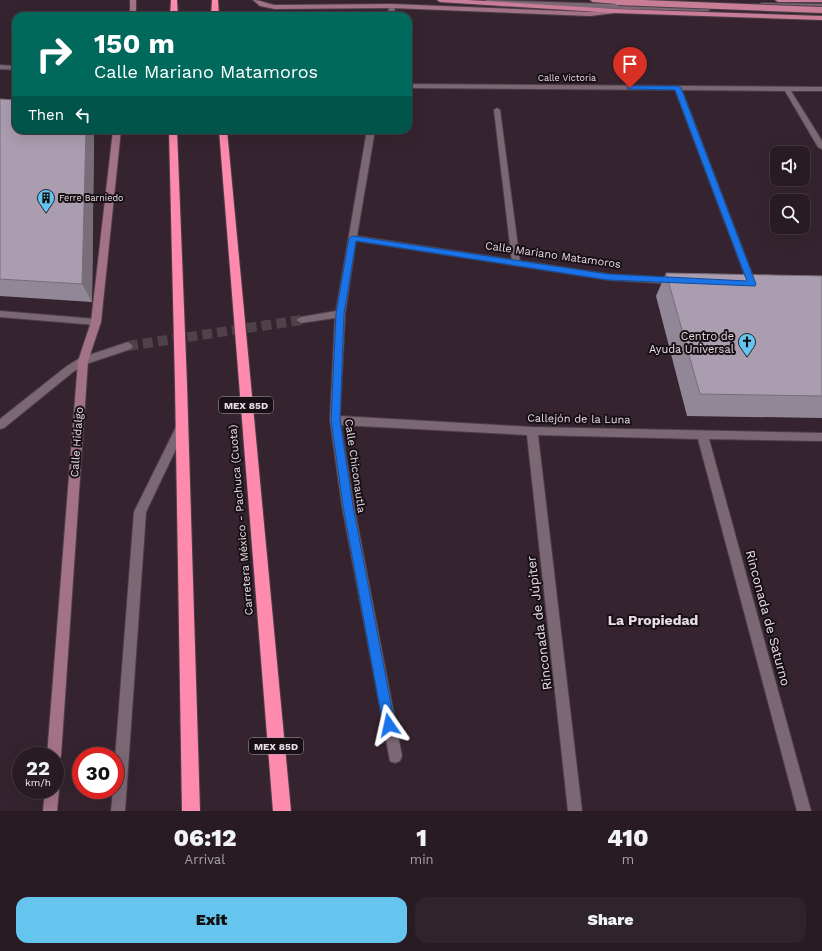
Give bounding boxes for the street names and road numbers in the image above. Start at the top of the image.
street label: Calle Victoria [538,73,596,83]
street label: Calle Mariano Matamoros [484,239,622,271]
road number: MEX 85D [219,397,273,413]
street label: Calle Hidalgo [68,406,86,478]
street label: Callejón de la Luna [527,412,631,426]
street label: Calle Chiconautla [342,418,368,514]
street label: Carretera México - Pachuca (Cuota) [226,424,256,616]
street label: Rinconada de Saturno [743,548,793,688]
street label: Rinconada de Júpiter [523,555,555,691]
road number: MEX 85D [249,738,303,754]

